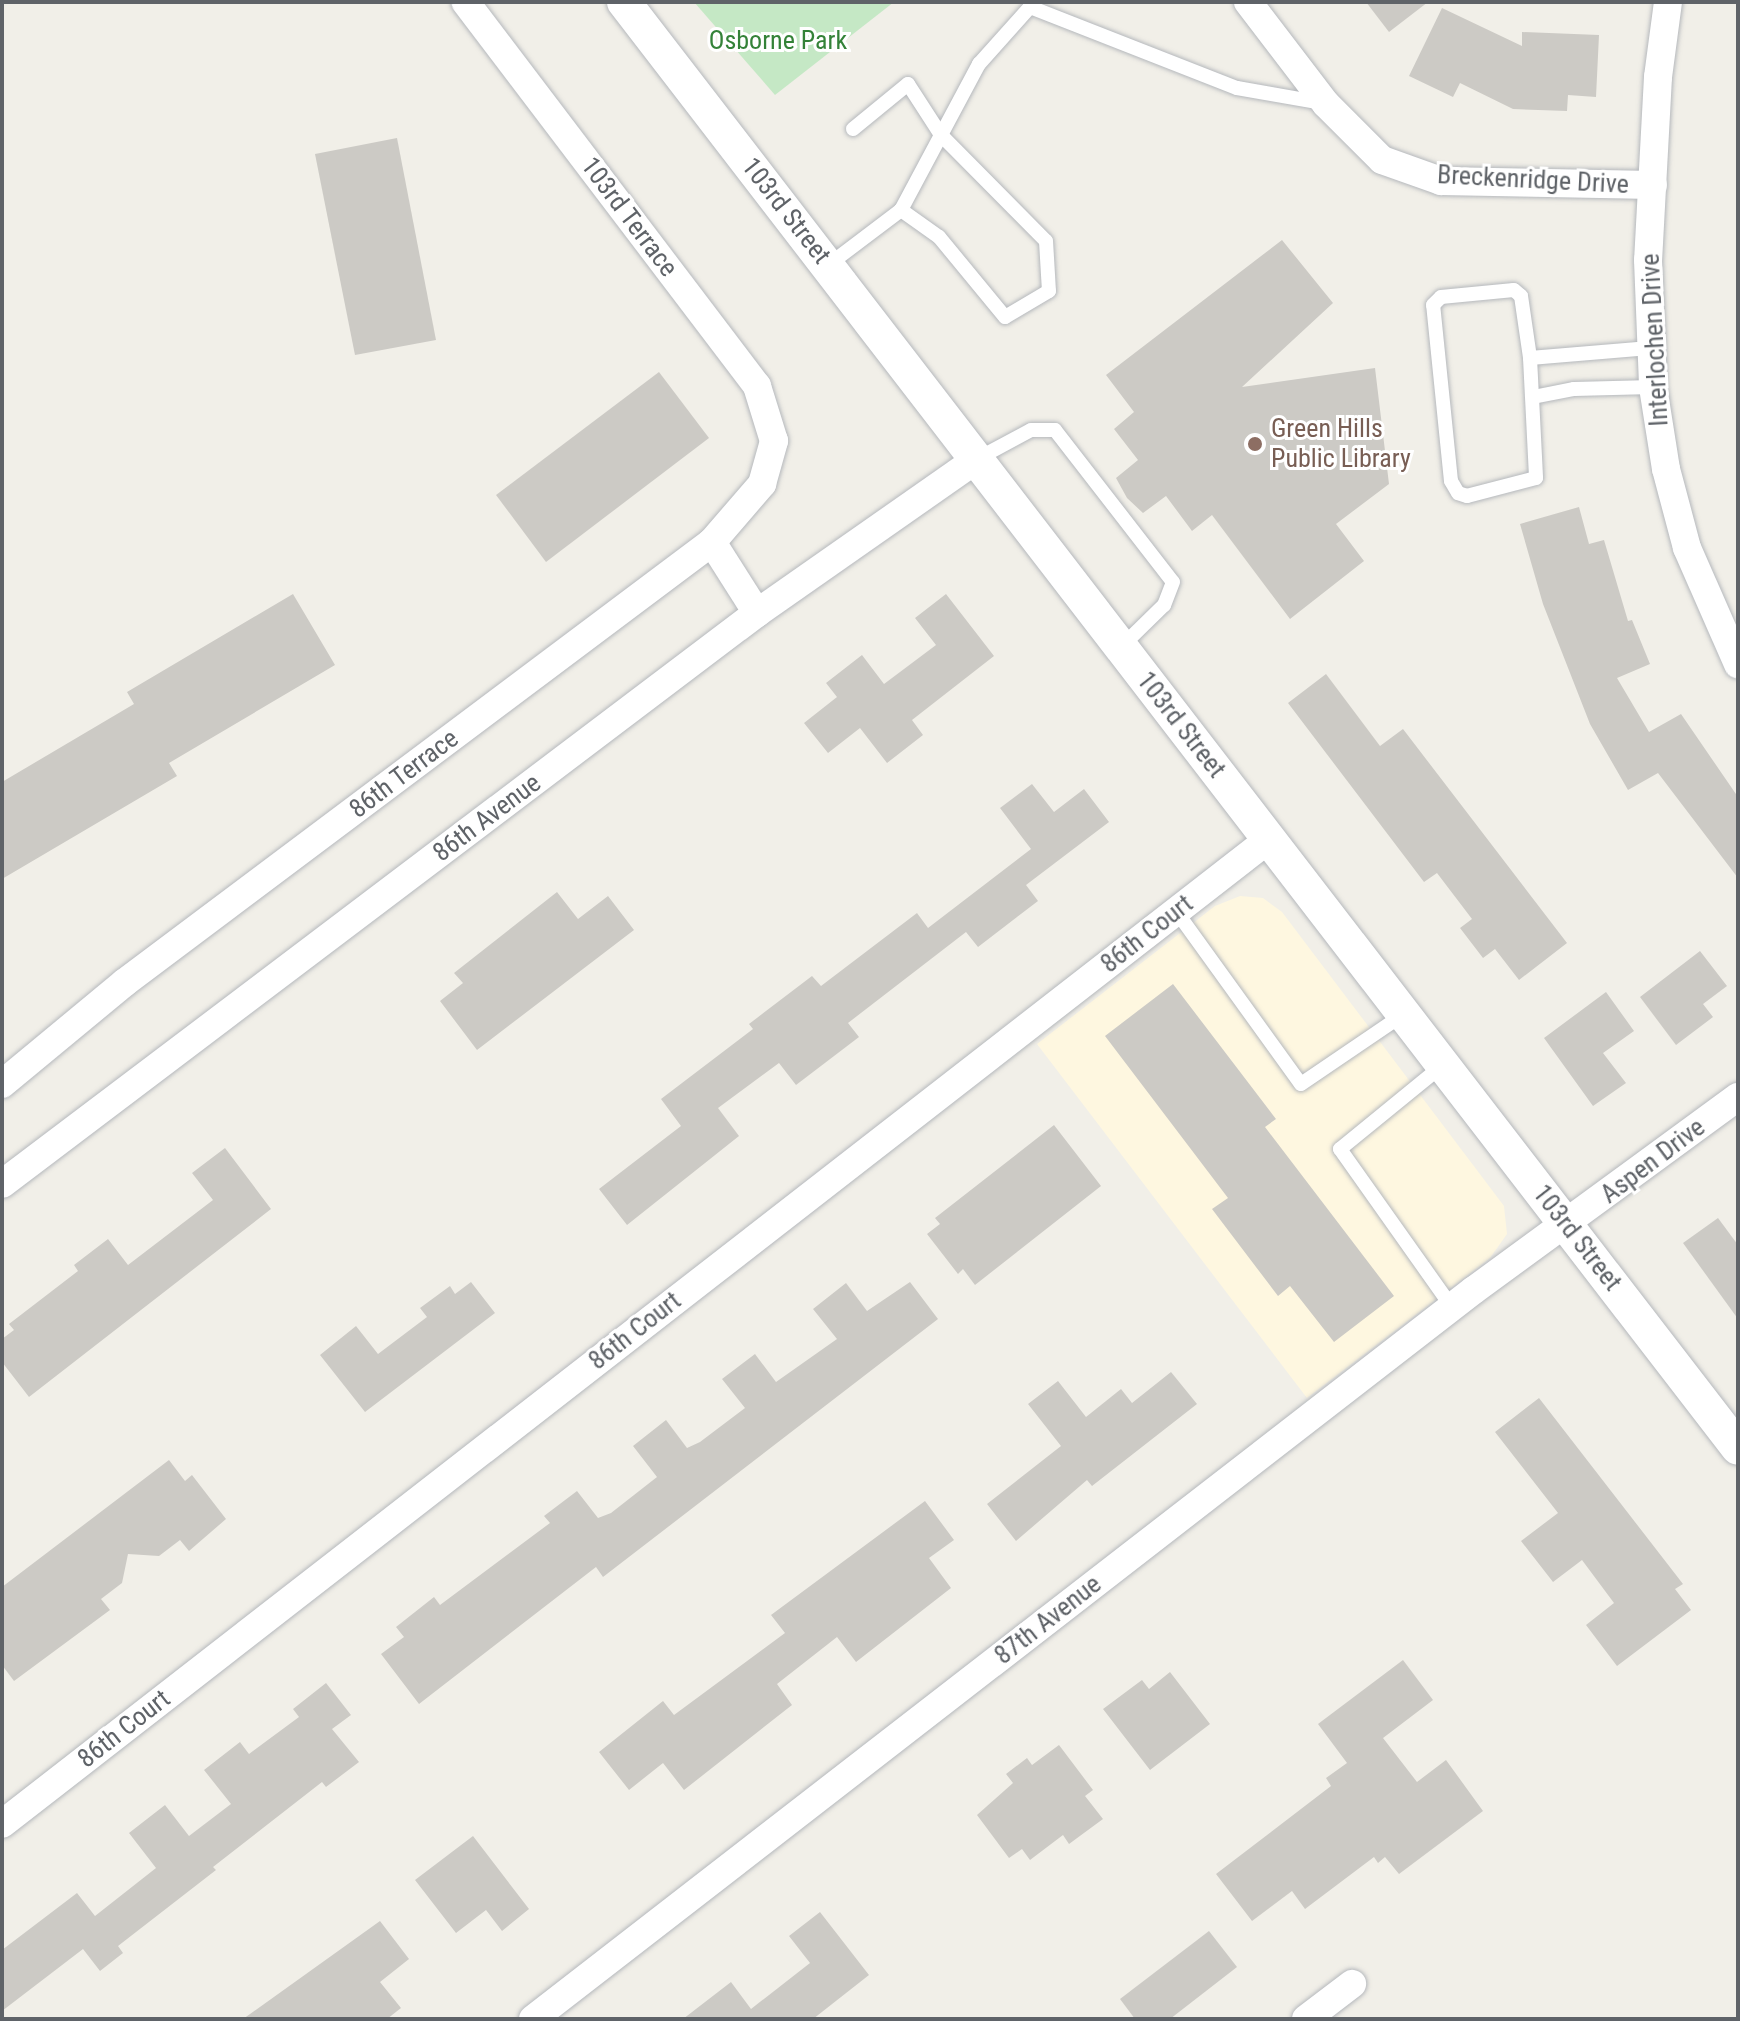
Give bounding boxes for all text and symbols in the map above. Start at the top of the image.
park label: Osborne Park [709,25,847,57]
street label: 103rd Terrace [574,151,684,283]
street label: 103rd Street [735,152,837,270]
street label: Breckenridge Drive [1436,159,1630,201]
street label: Interlochen Drive [1635,253,1675,427]
place label: Green Hills Public Library [1271,413,1411,474]
marker: Green Hills Public Library [1246,435,1264,453]
street label: 103rd Street [1130,666,1232,784]
street label: 86th Terrace [343,723,465,825]
street label: 86th Avenue [427,767,547,869]
street label: 86th Court [1095,888,1199,980]
street label: Aspen Drive [1595,1112,1711,1210]
street label: 103rd Street [1526,1179,1628,1297]
street label: 86th Court [583,1285,687,1377]
street label: 87th Avenue [988,1569,1108,1671]
street label: 86th Court [72,1683,176,1775]

